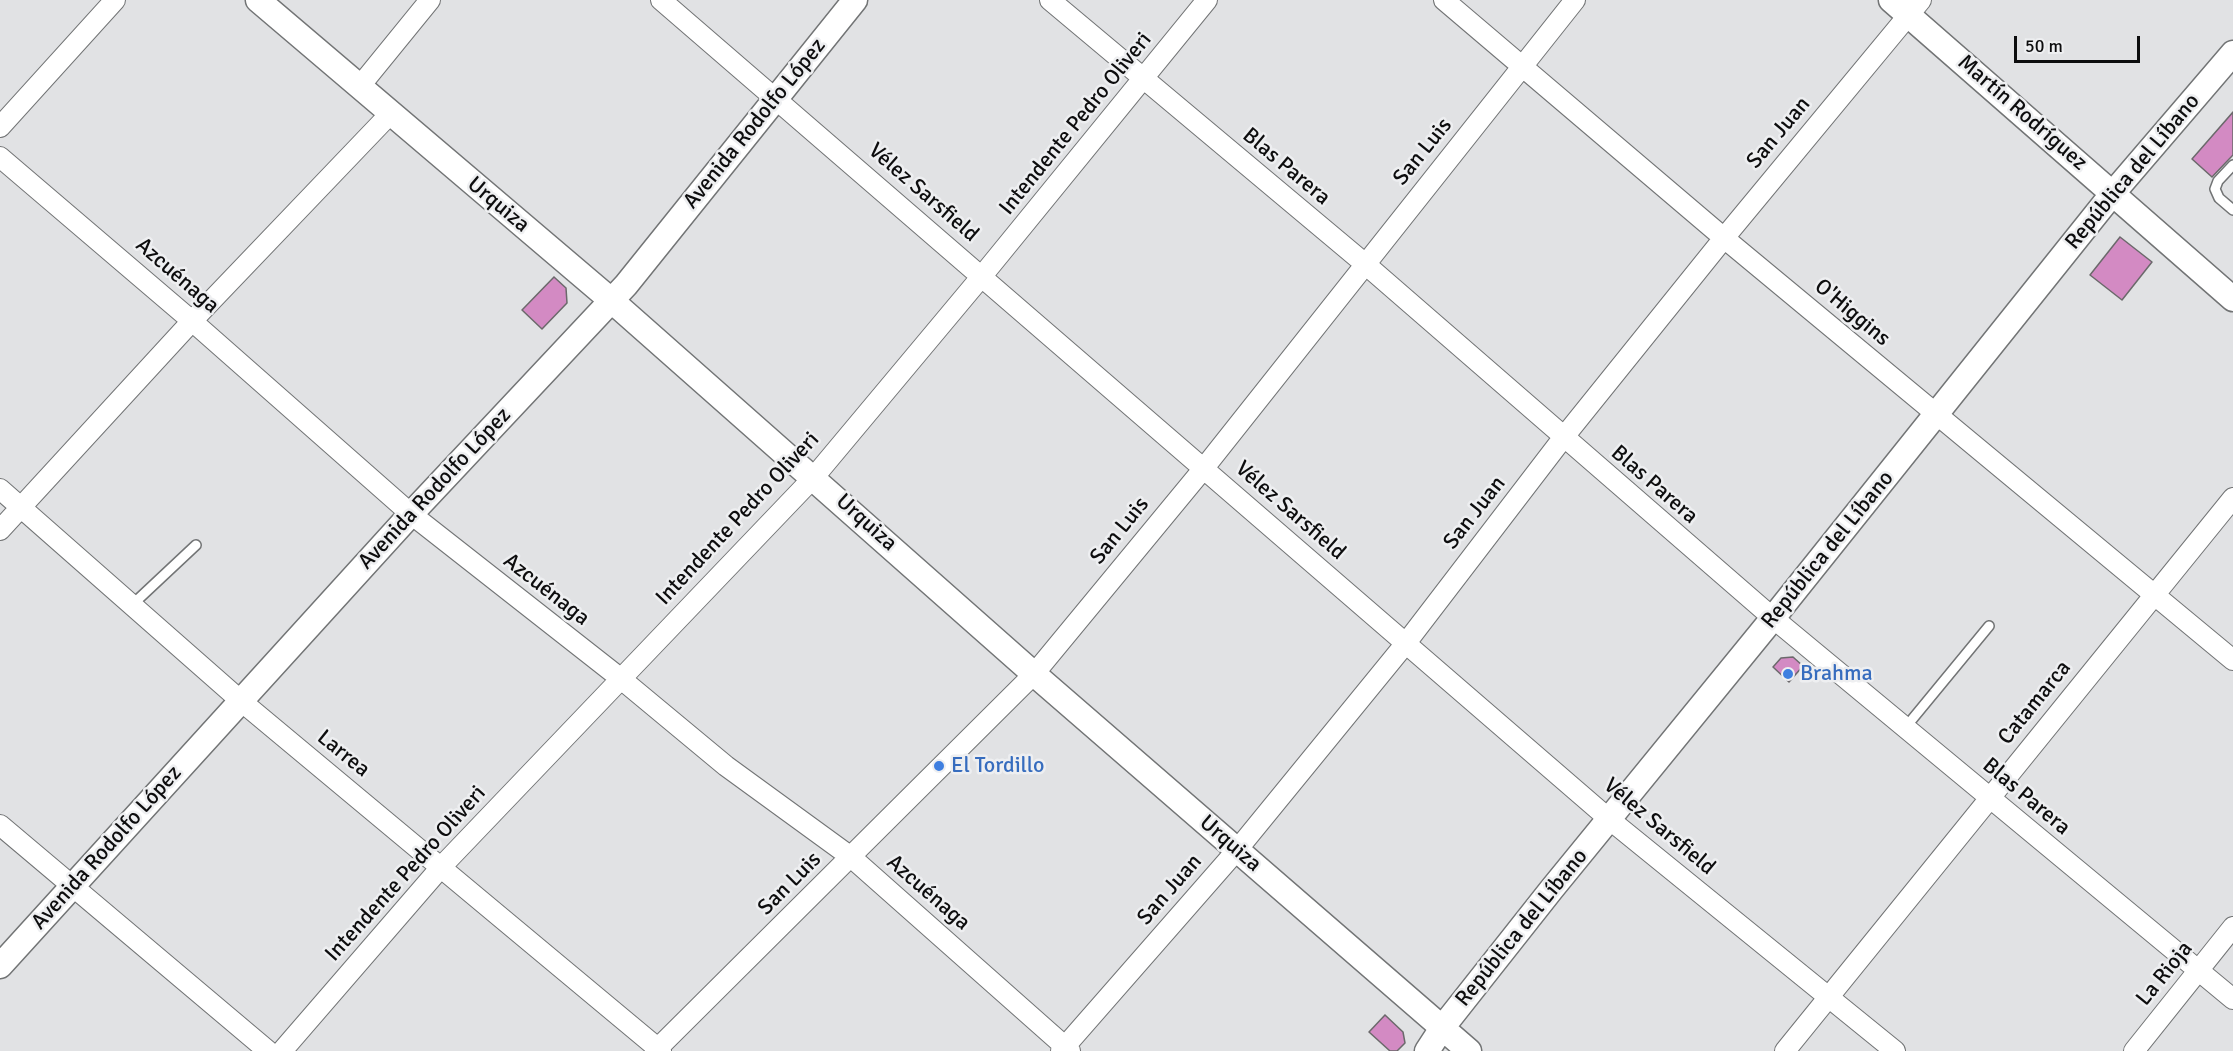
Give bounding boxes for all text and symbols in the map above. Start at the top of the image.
scale bar [2017,24,2143,62]
street label: Intendente Pedro Oliveri [994,27,1158,221]
street label: Avenida Rodolfo López [678,34,832,214]
text: 50 m [2025,35,2063,57]
street label: Martín Rodríguez [1952,50,2092,176]
street label: República del Líbano [2060,89,2206,255]
street label: San Juan [1741,92,1817,174]
street label: San Luis [1388,113,1458,191]
street label: Blas Parera [1237,123,1335,211]
street label: Vélez Sarsfield [863,138,983,248]
street label: Urquiza [462,171,534,239]
street label: Azcuénaga [130,233,224,319]
street label: O'Higgins [1809,274,1895,352]
street label: Avenida Rodolfo López [353,403,517,575]
street label: Intendente Pedro Oliveri [651,427,825,611]
street label: Blas Parera [1605,440,1703,530]
street label: Vélez Sarsfield [1230,456,1350,566]
street label: República del Líbano [1756,466,1900,634]
street label: San Juan [1438,471,1512,555]
street label: Urquiza [830,489,902,557]
street label: San Luis [1085,492,1155,570]
street label: Azcuénaga [498,548,594,632]
street label: Catamarca [1993,656,2077,750]
place label: Brahma [1800,661,1873,687]
marker: Brahma [1781,667,1795,681]
street label: Larrea [311,725,375,783]
place label: El Tordillo [951,753,1045,779]
street label: Blas Parera [1977,753,2075,841]
marker: El Tordillo [932,759,946,773]
street label: Avenida Rodolfo López [26,761,188,935]
street label: Vélez Sarsfield [1598,773,1720,881]
street label: Intendente Pedro Oliveri [320,781,492,967]
street label: Urquiza [1194,810,1266,878]
street label: República del Líbano [1450,844,1594,1012]
street label: San Luis [753,847,827,921]
street label: San Juan [1132,849,1208,931]
street label: Azcuénaga [881,850,975,936]
street label: La Rioja [2131,936,2199,1012]

